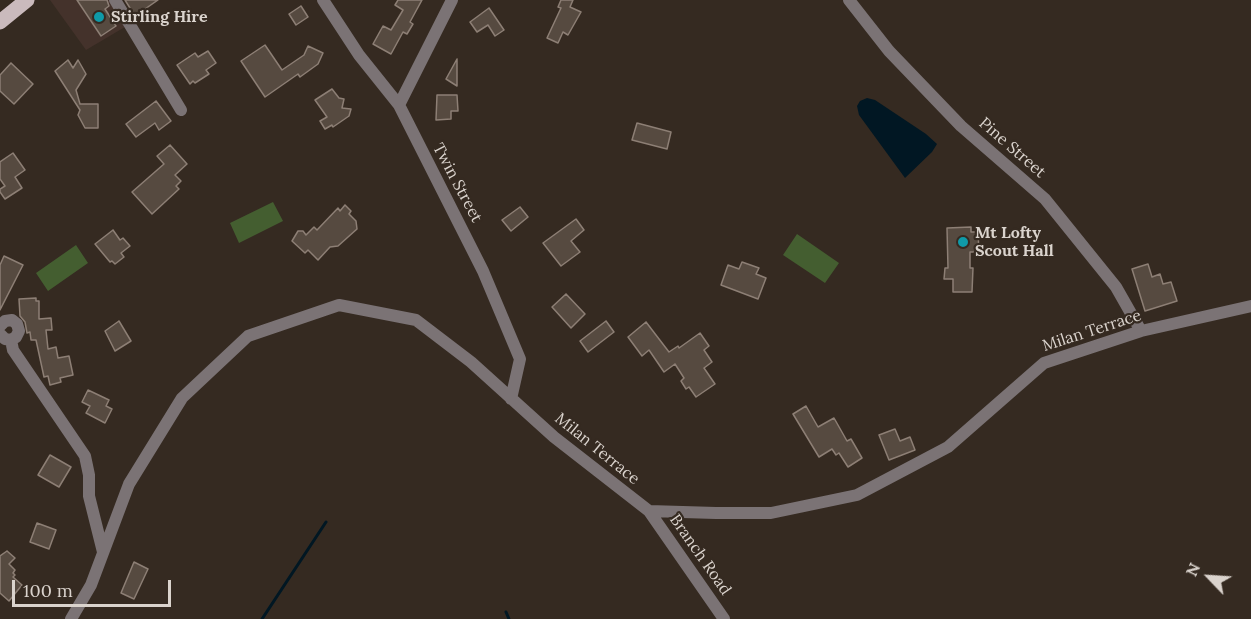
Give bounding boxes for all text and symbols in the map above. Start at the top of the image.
place label: Stirling Hire [111,7,207,27]
marker: Stirling Hire [92,10,106,24]
street label: Pine Street [975,114,1049,182]
street label: Twin Street [428,140,486,226]
place label: Mt Lofty Scout Hall [975,223,1054,261]
marker: Mt Lofty Scout Hall [956,235,970,249]
street label: Milan Terrace [1040,306,1144,356]
street label: Milan Terrace [551,409,643,489]
street label: Branch Road [665,511,735,599]
north arrow [1179,547,1239,607]
text: N [1181,560,1204,579]
scale bar [15,568,174,606]
text: 100 m [23,579,73,602]

